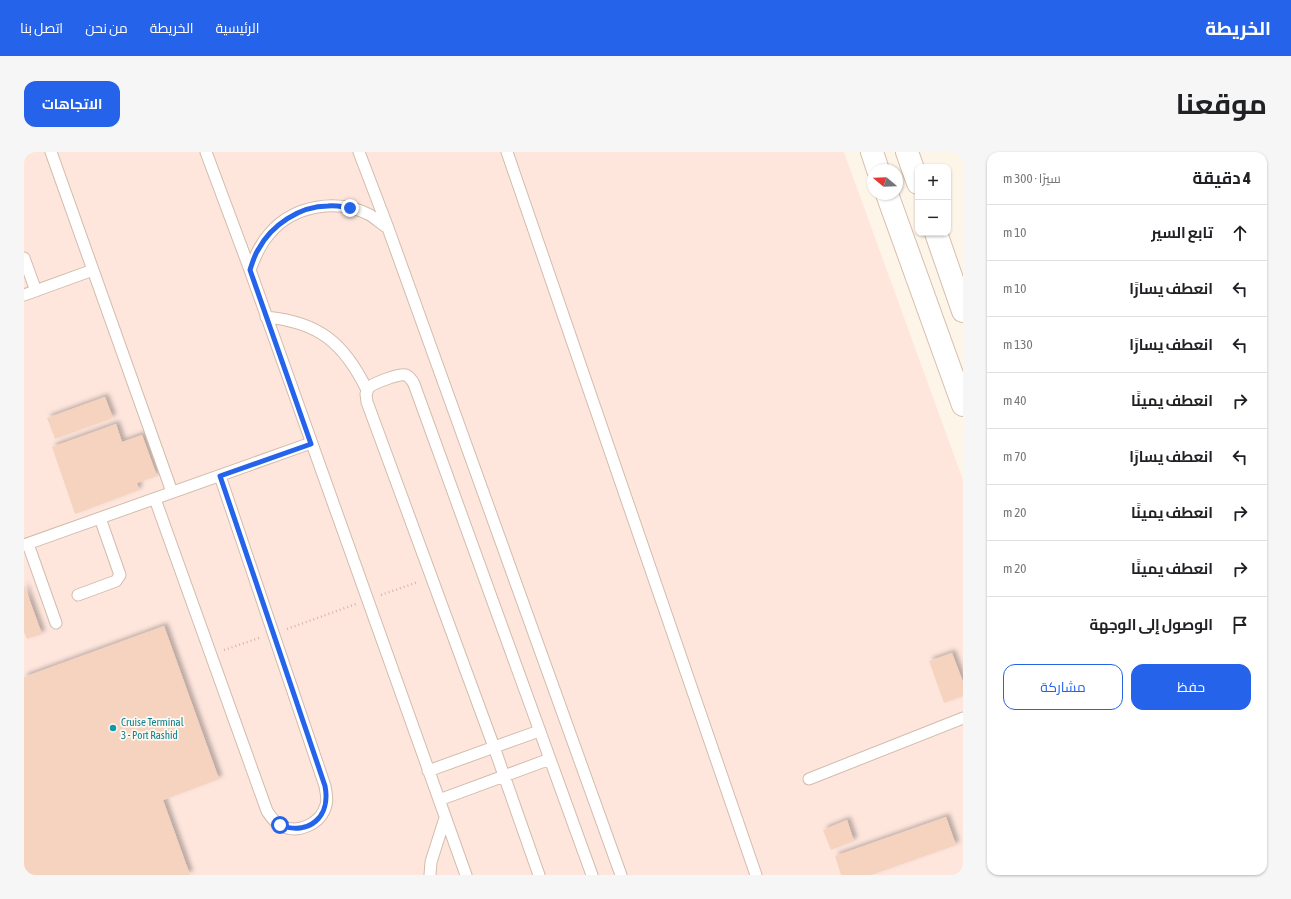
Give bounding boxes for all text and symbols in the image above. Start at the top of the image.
text: الخريطة [1205,17,1271,39]
text: اتصل بنا [20,20,63,36]
text: من نحن [85,20,128,36]
text: الخريطة [150,20,194,36]
text: الرئيسية [216,20,259,36]
button: الاتجاهات [24,81,120,127]
text: موقعنا [1176,88,1267,120]
north arrow [867,164,903,200]
map controls [915,164,951,236]
button: + [915,164,951,200]
text: 4 دقيقة [1193,168,1251,188]
text: سيرًا · 300 m [1003,171,1061,186]
route end [341,199,359,217]
button: − [915,200,951,236]
icon: ahead [1229,222,1251,244]
text: تابع السير [1151,224,1213,241]
text: 10 m [1003,225,1026,240]
icon: left [1229,278,1251,300]
text: انعطف يسارًا [1129,280,1213,297]
text: 10 m [1003,281,1026,296]
icon: left [1229,334,1251,356]
text: انعطف يسارًا [1129,336,1213,353]
text: 130 m [1003,337,1033,352]
icon: right [1229,390,1251,412]
text: انعطف يمينًا [1131,392,1213,409]
text: 40 m [1003,393,1026,408]
icon: left [1229,446,1251,468]
text: انعطف يسارًا [1129,448,1213,465]
text: 70 m [1003,449,1026,464]
icon: right [1229,502,1251,524]
text: انعطف يمينًا [1131,504,1213,521]
text: 20 m [1003,505,1026,520]
icon: right [1229,558,1251,580]
text: انعطف يمينًا [1131,560,1213,577]
text: 20 m [1003,561,1026,576]
icon: arrive [1229,614,1251,636]
text: الوصول إلى الوجهة [1089,616,1213,633]
button: مشاركة [1003,664,1123,710]
button: حفظ [1131,664,1251,710]
place label: Cruise Terminal 3 - Port Rashid [121,716,184,741]
marker: Cruise Terminal 3 - Port Rashid [108,723,118,733]
route start [271,816,289,834]

